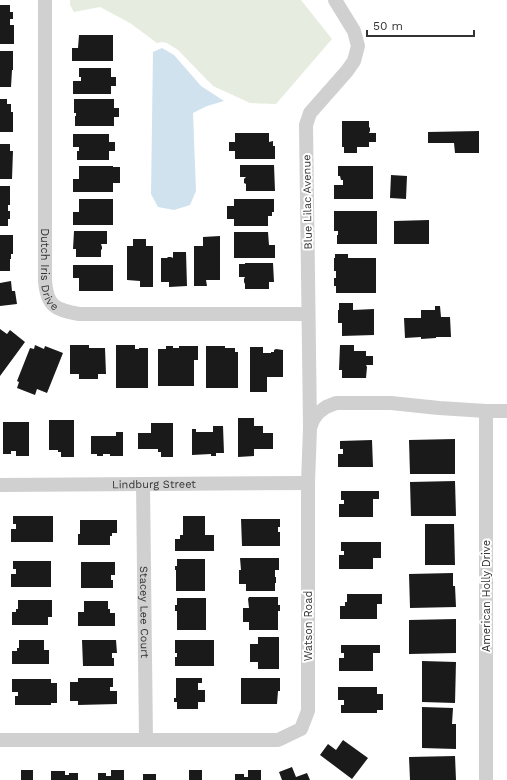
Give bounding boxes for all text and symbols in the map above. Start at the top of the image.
scale bar [367,12,474,38]
text: 50 m [373,19,403,33]
street label: Blue Lilac Avenue [300,154,315,250]
street label: Dutch Iris Drive [38,228,61,314]
street label: Lindburg Street [112,478,196,491]
street label: American Holly Drive [480,540,493,652]
street label: Stacey Lee Court [137,566,151,658]
street label: Watson Road [302,591,315,661]

